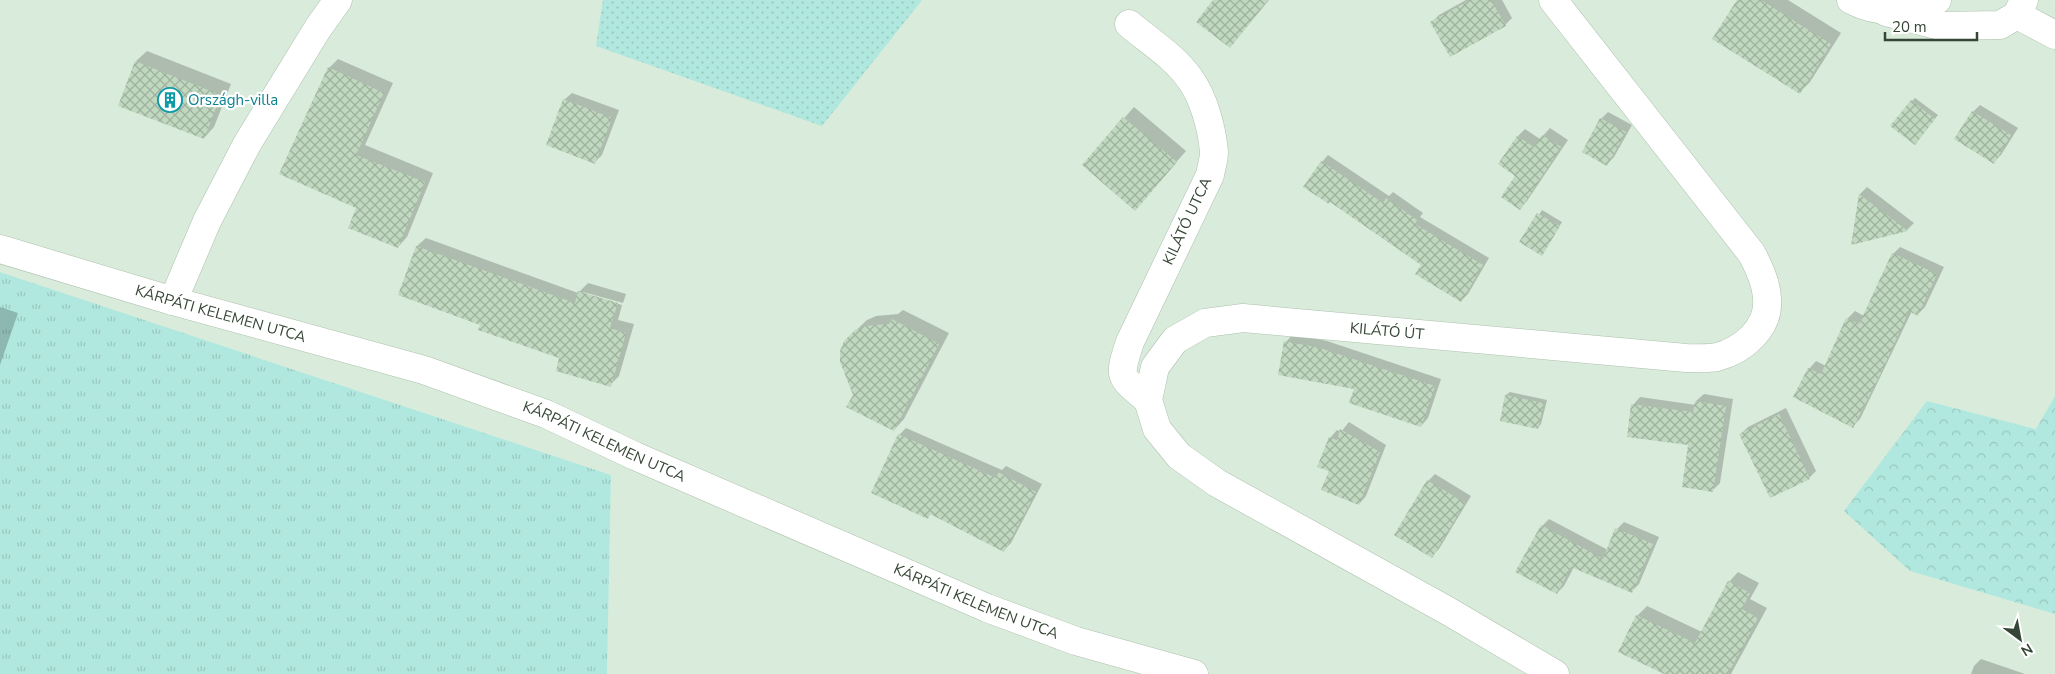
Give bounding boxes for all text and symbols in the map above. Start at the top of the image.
scale bar [1885,10,1978,42]
text: 20 m [1892,17,1927,37]
building icon: Országh-villa [157,87,183,113]
place label: Országh-villa [188,90,278,110]
street label: KILÁTÓ UTCA [1157,173,1216,268]
street label: KÁRPÁTI KELEMEN UTCA [133,280,308,347]
street label: KILÁTÓ ÚT [1349,317,1425,344]
street label: KÁRPÁTI KELEMEN UTCA [520,396,689,487]
street label: KÁRPÁTI KELEMEN UTCA [891,559,1062,644]
north arrow [1995,614,2045,664]
text: N [2017,639,2036,660]

